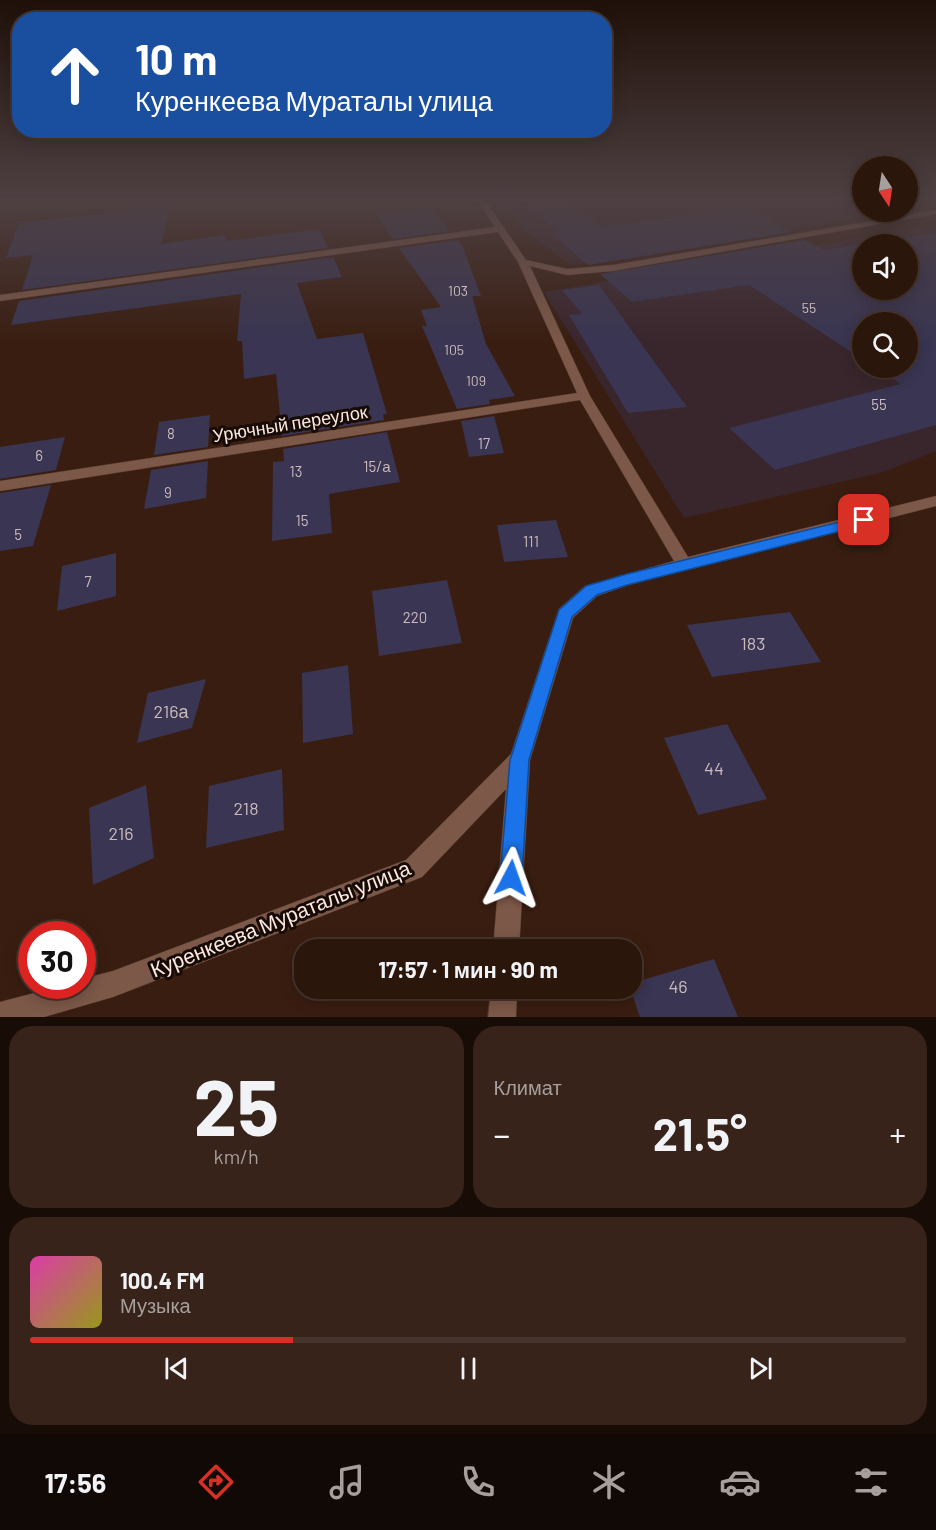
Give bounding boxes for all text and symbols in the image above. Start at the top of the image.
text: 10 m [135,33,217,83]
icon: ahead [36,36,114,114]
text: Куренкеева Мураталы улица [135,84,493,116]
north arrow [852,156,918,222]
map controls [852,156,918,378]
button: sound [852,234,918,300]
house number: 103 [448,282,468,299]
house number: 55 [802,299,816,316]
button: search [852,312,918,378]
house number: 105 [444,341,464,358]
house number: 109 [466,372,486,389]
house number: 55 [871,395,887,413]
street label: Урючный переулок [211,400,369,446]
house number: 8 [167,424,175,442]
house number: 17 [478,434,490,452]
house number: 6 [35,446,43,464]
house number: 15/а [363,457,391,475]
house number: 13 [290,462,302,480]
house number: 9 [164,483,172,501]
pin [838,494,889,545]
icon: arrive [847,503,880,536]
house number: 15 [296,511,308,529]
house number: 5 [14,525,22,543]
house number: 111 [523,532,539,550]
house number: 7 [84,572,92,590]
house number: 220 [403,608,427,626]
house number: 183 [741,632,765,654]
house number: 216а [154,700,189,722]
house number: 44 [704,757,724,779]
house number: 218 [233,797,259,819]
house number: 216 [109,822,133,844]
position arrow [479,846,543,910]
street label: Куренкеева Мураталы улица [146,854,414,982]
speed limit sign: 30 [18,921,96,999]
text: 17:57 · 1 мин · 90 m [378,956,558,982]
house number: 46 [668,975,688,997]
text: 25 [193,1058,279,1152]
text: Климат [494,1075,562,1099]
text: 21.5° [653,1106,747,1160]
text: − [494,1114,510,1154]
text: + [890,1114,906,1154]
text: km/h [214,1144,259,1168]
text: 100.4 FM [120,1267,205,1293]
text: Музыка [120,1293,191,1317]
icon: previous [160,1352,193,1385]
icon: pause [452,1352,485,1385]
icon: next [744,1352,777,1385]
icon: directions [195,1461,237,1503]
icon: music [326,1461,368,1503]
icon: phone [457,1461,499,1503]
icon: climate [588,1461,630,1503]
icon: car [719,1461,761,1503]
icon: filters [850,1461,892,1503]
text: 17:56 [44,1466,106,1498]

